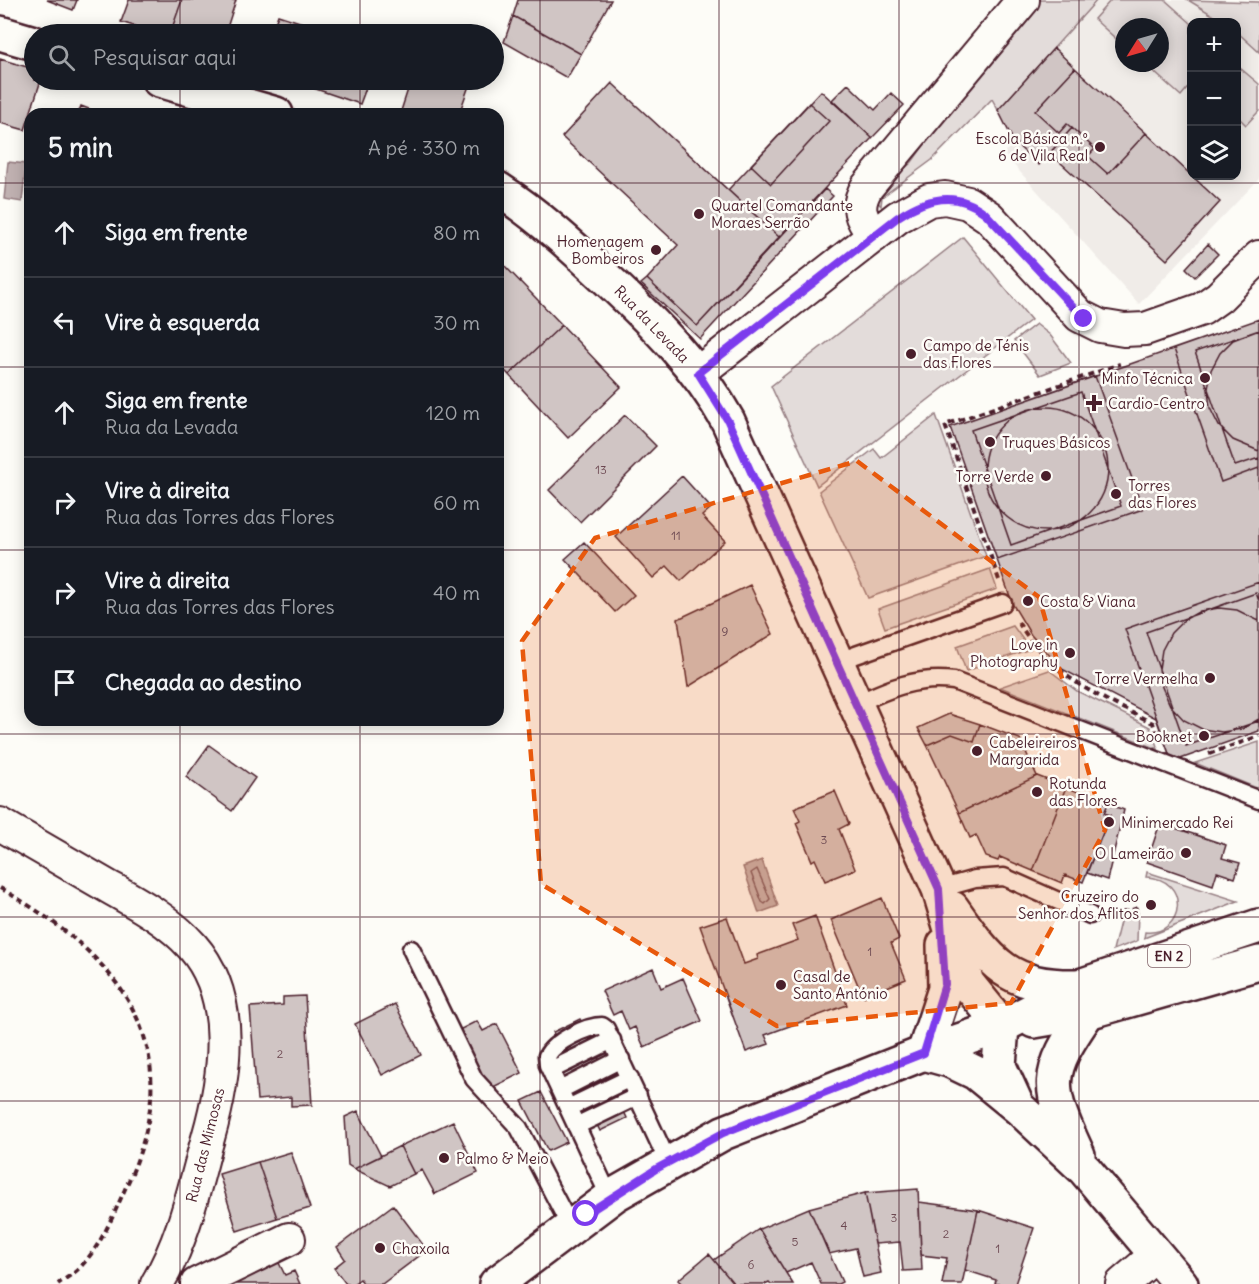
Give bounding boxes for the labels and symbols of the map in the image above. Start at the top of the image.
north arrow [1115,18,1169,72]
place label: Escola Básica n.º 6 de Vila Real [976,129,1088,165]
marker: Escola Básica n.º 6 de Vila Real [1093,140,1107,154]
place label: Quartel Comandante Moraes Serrão [711,196,853,232]
marker: Quartel Comandante Moraes Serrão [692,207,706,221]
place label: Homenagem Bombeiros [557,232,644,268]
marker: Homenagem Bombeiros [649,243,663,257]
street label: Rua da Levada [610,281,694,367]
route end [1070,305,1096,331]
place label: Campo de Ténis das Flores [923,336,1029,372]
marker: Campo de Ténis das Flores [904,347,918,361]
place label: Minfo Técnica [1102,369,1193,388]
marker: Minfo Técnica [1198,371,1212,385]
marker: Cardio-Centro [1085,394,1103,412]
place label: Cardio-Centro [1108,394,1205,413]
place label: Truques Básicos [1002,433,1111,452]
marker: Truques Básicos [983,435,997,449]
house number: 13 [595,462,607,477]
place label: Torre Verde [956,467,1034,486]
marker: Torre Verde [1039,469,1053,483]
place label: Torres das Flores [1128,476,1197,512]
marker: Torres das Flores [1109,487,1123,501]
house number: 11 [671,528,681,543]
place label: Costa & Viana [1040,592,1136,611]
marker: Costa & Viana [1021,594,1035,608]
house number: 9 [722,624,729,639]
place label: Love in Photography [970,635,1058,671]
marker: Love in Photography [1063,646,1077,660]
place label: Torre Vermelha [1094,669,1198,688]
marker: Torre Vermelha [1203,671,1217,685]
place label: Booknet [1136,727,1192,746]
marker: Booknet [1197,729,1211,743]
place label: Cabeleireiros Margarida [989,733,1077,769]
marker: Cabeleireiros Margarida [970,744,984,758]
place label: Rotunda das Flores [1049,774,1118,810]
marker: Rotunda das Flores [1030,785,1044,799]
place label: Minimercado Rei [1121,813,1233,832]
marker: Minimercado Rei [1102,815,1116,829]
house number: 3 [821,832,828,847]
place label: O Lameirão [1095,844,1174,863]
marker: O Lameirão [1179,846,1193,860]
place label: Cruzeiro do Senhor dos Aflitos [1018,887,1139,923]
marker: Cruzeiro do Senhor dos Aflitos [1144,898,1158,912]
house number: 1 [868,944,872,959]
road number: EN 2 [1148,945,1190,967]
place label: Casal de Santo António [793,967,888,1003]
marker: Casal de Santo António [774,978,788,992]
house number: 2 [277,1046,284,1061]
street label: Rua das Mimosas [182,1086,228,1204]
place label: Palmo & Meio [456,1149,549,1168]
marker: Palmo & Meio [437,1151,451,1165]
route start [572,1200,598,1226]
house number: 3 [891,1210,898,1225]
house number: 4 [841,1218,848,1233]
house number: 2 [943,1226,950,1241]
house number: 5 [792,1234,799,1249]
place label: Chaxoila [392,1239,450,1258]
marker: Chaxoila [373,1241,387,1255]
house number: 1 [996,1241,1000,1256]
house number: 6 [748,1257,755,1272]

